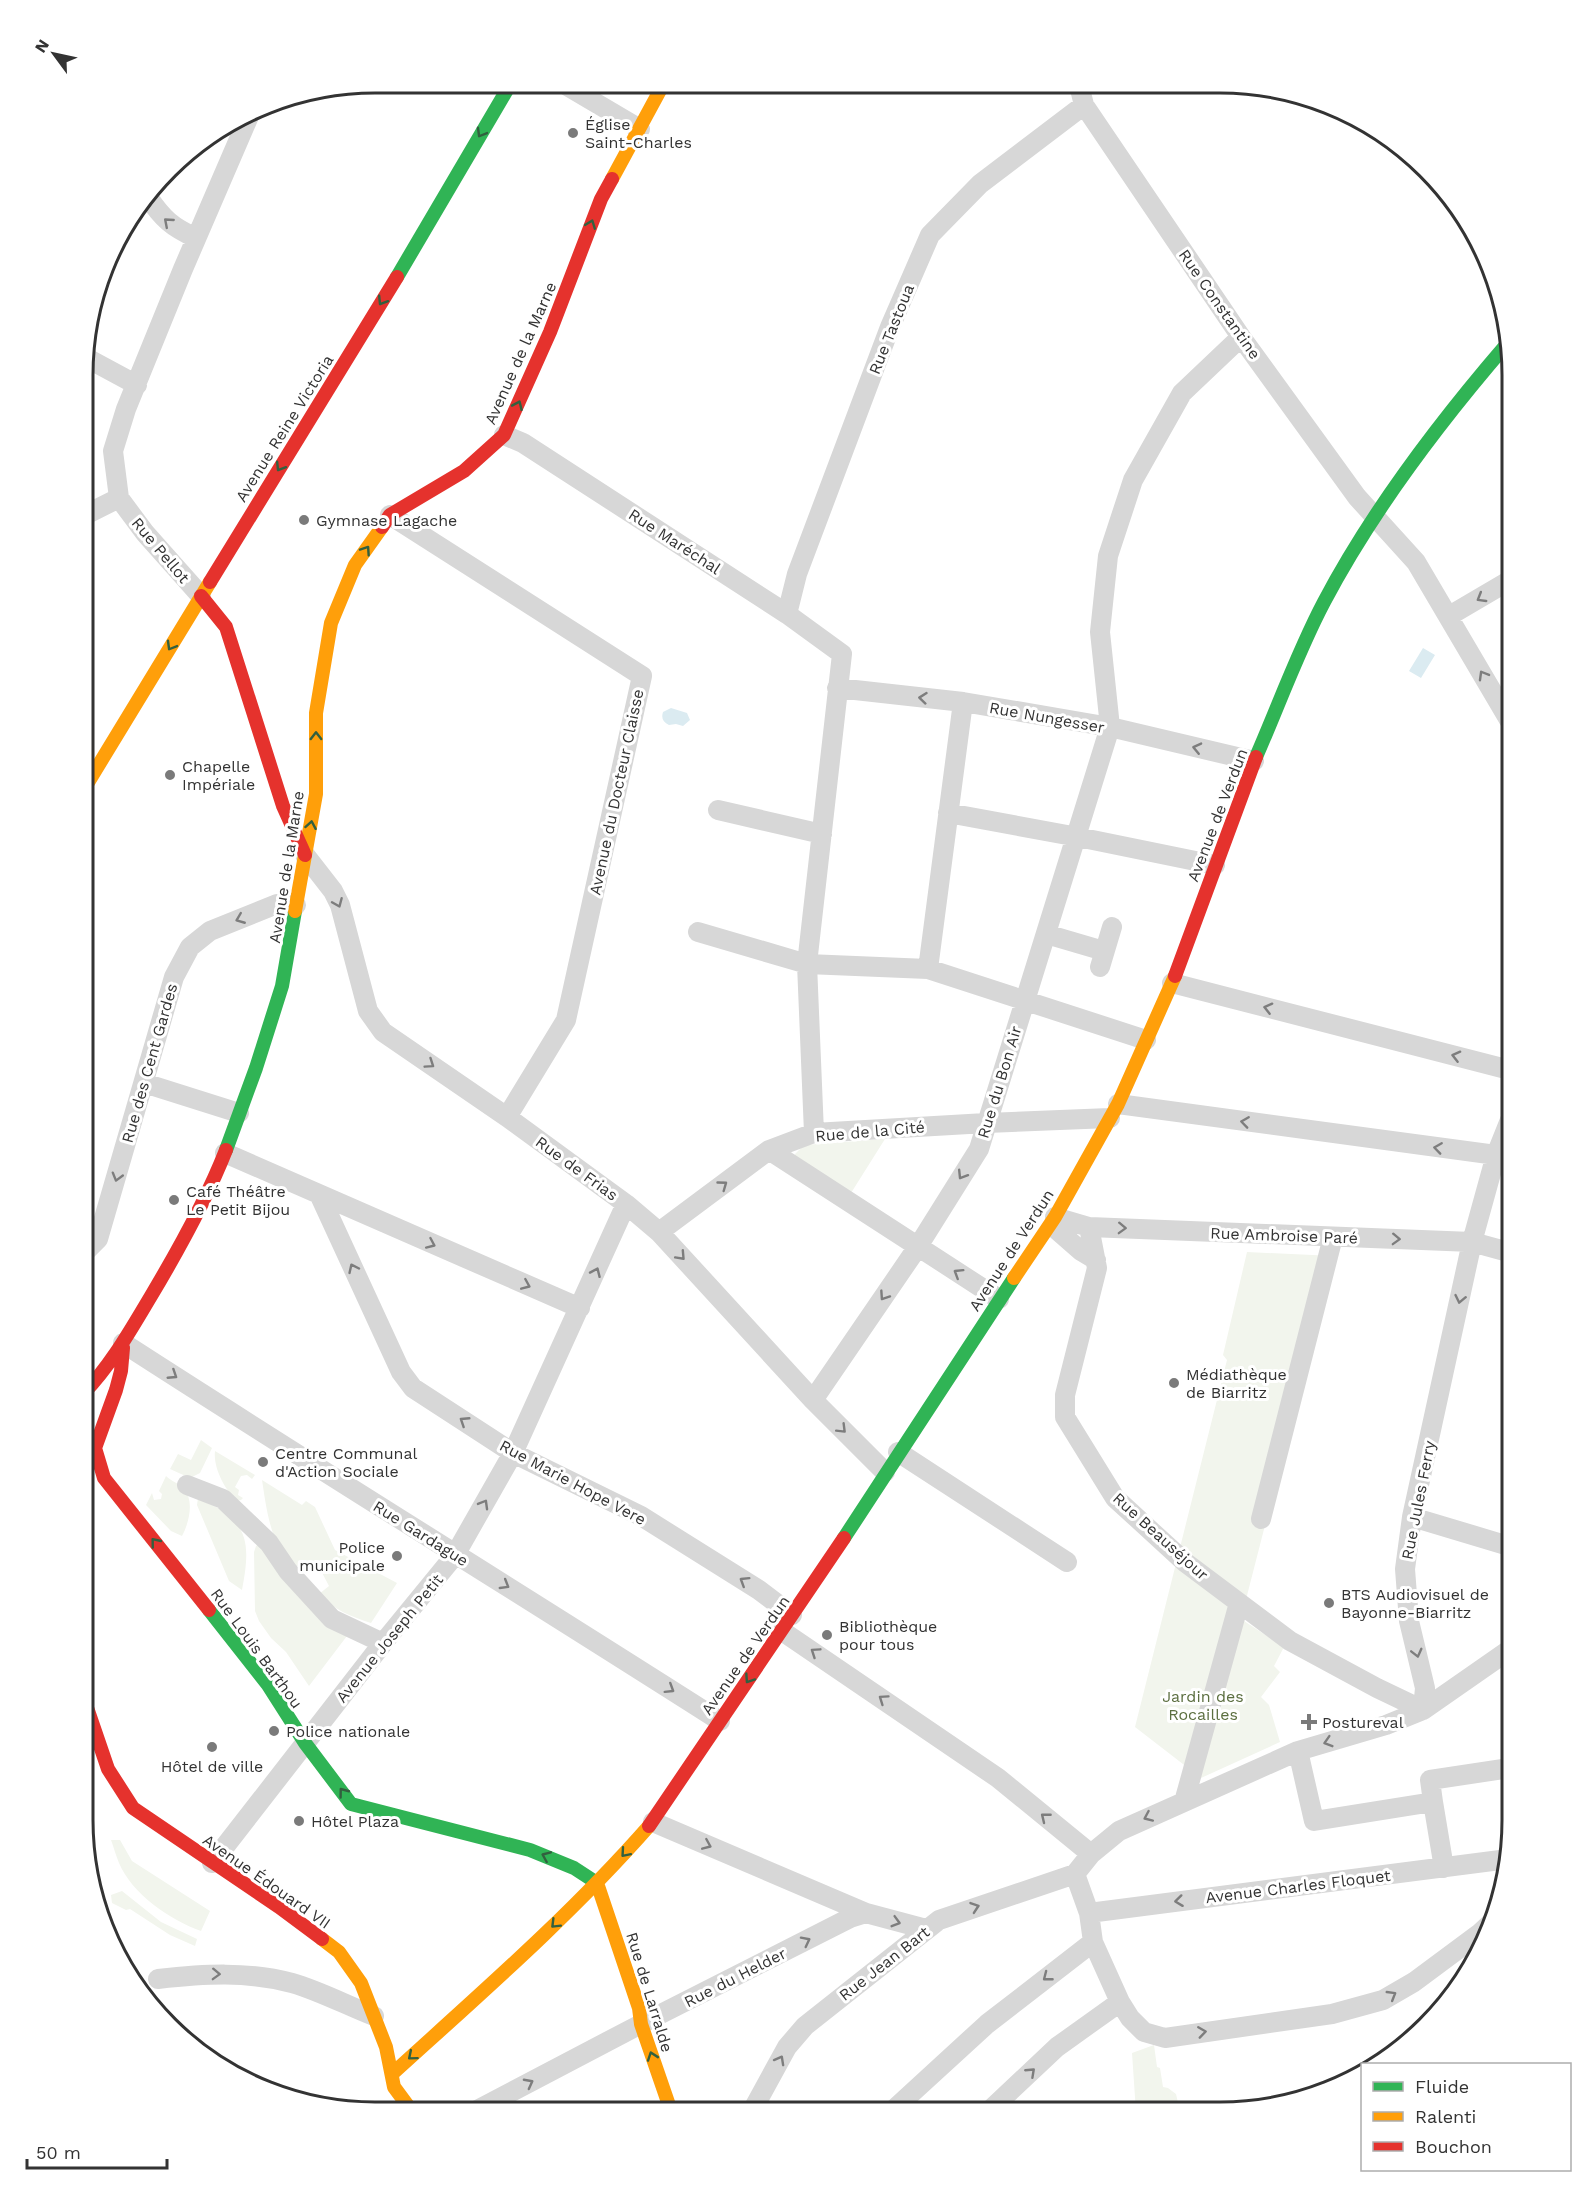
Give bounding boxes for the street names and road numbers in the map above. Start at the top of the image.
street label: Rue Constantine [1175,246,1265,363]
street label: Avenue de la Marne [480,279,560,427]
street label: Rue Tastoua [865,281,918,377]
street label: Avenue Reine Victoria [231,351,337,505]
street label: Rue Maréchal [625,505,724,578]
street label: Rue Pellot [128,514,194,587]
street label: Avenue du Docteur Claisse [585,687,648,897]
street label: Rue Nungesser [988,698,1107,737]
street label: Avenue de Verdun [1183,746,1252,884]
street label: Avenue de la Marne [265,789,308,945]
street label: Rue des Cent Gardes [118,981,181,1145]
street label: Rue du Bon Air [973,1023,1026,1141]
street label: Rue de la Cité [814,1117,926,1146]
street label: Rue de Frias [532,1132,622,1205]
street label: Avenue de Verdun [965,1186,1058,1315]
street label: Rue Ambroise Paré [1210,1223,1358,1248]
street label: Rue Marie Hope Vere [496,1436,649,1529]
street label: Rue Jules Ferry [1398,1438,1439,1561]
street label: Rue Beauséjour [1109,1489,1213,1584]
street label: Rue Gardague [370,1497,472,1570]
street label: Avenue Joseph Petit [332,1570,447,1706]
street label: Rue Louis Barthou [207,1585,306,1712]
street label: Avenue de Verdun [697,1592,794,1719]
street label: Avenue Édouard VII [199,1830,334,1933]
street label: Avenue Charles Floquet [1204,1866,1392,1907]
street label: Rue Jean Bart [835,1922,934,2005]
street label: Rue de Larralde [622,1930,677,2054]
street label: Rue du Helder [681,1943,790,2011]

